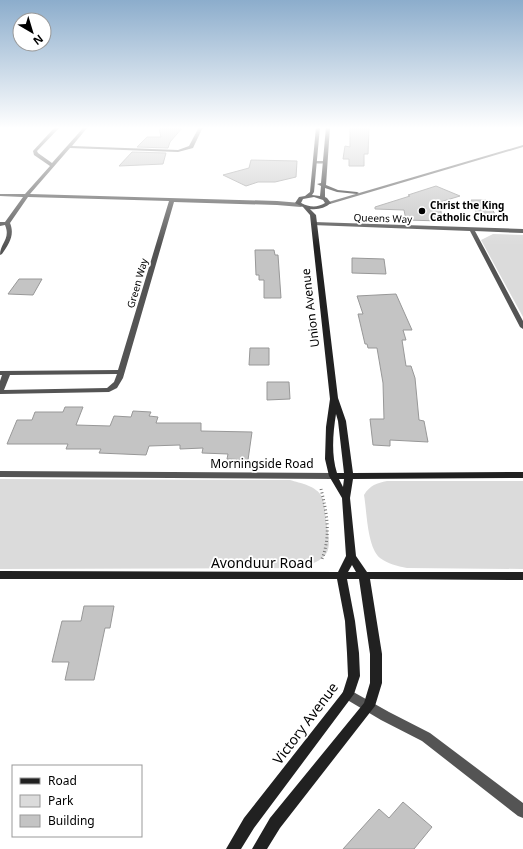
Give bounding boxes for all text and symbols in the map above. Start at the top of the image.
north arrow [12,12,52,52]
text: N [30,32,47,49]
place label: Christ the King Catholic Church [430,198,509,224]
marker: Christ the King Catholic Church [417,206,427,216]
street label: Queens Way [353,210,413,226]
street label: Green Way [123,256,151,309]
street label: Union Avenue [297,267,323,348]
street label: Morningside Road [210,455,314,472]
street label: Avonduur Road [211,553,313,572]
street label: Victory Avenue [268,678,342,768]
legend [12,765,142,837]
text: Road [48,772,77,789]
text: Park [48,792,74,809]
text: Building [48,812,95,829]

